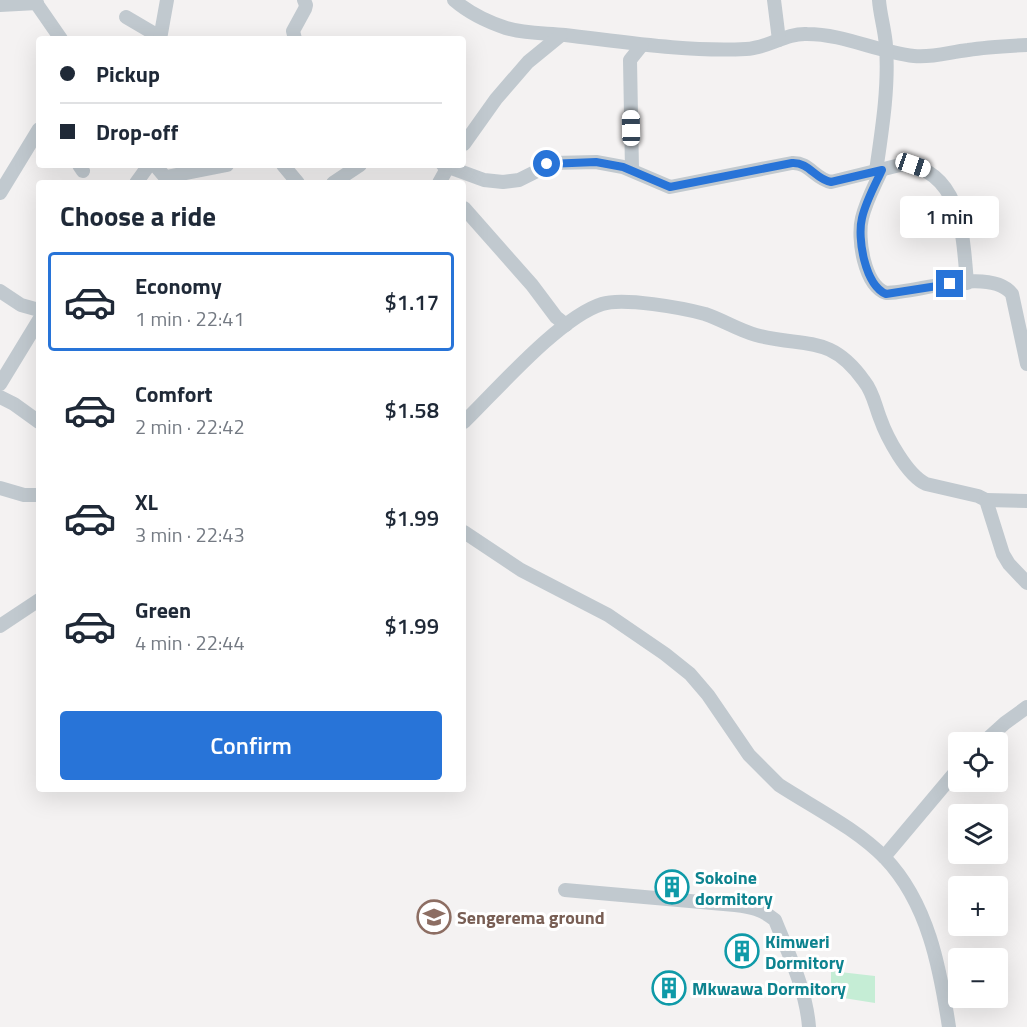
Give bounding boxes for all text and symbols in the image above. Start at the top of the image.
text: Pickup [96,57,160,91]
car [622,110,640,146]
text: Drop-off [96,115,178,149]
route start [533,150,560,177]
car [893,151,933,179]
text: Choose a ride [60,195,216,236]
callout: 1 min [900,197,1000,239]
text: 1 min [925,201,974,232]
text: Economy [135,269,222,303]
route end [936,270,963,297]
icon: car [63,275,117,329]
text: $1.17 [384,285,439,319]
text: 1 min · 22:41 [135,303,245,334]
text: Comfort [135,377,213,411]
icon: car [63,383,117,437]
text: $1.58 [384,393,439,427]
text: 2 min · 22:42 [135,411,245,442]
text: XL [135,485,158,519]
icon: car [63,491,117,545]
text: $1.99 [384,501,439,535]
text: 3 min · 22:43 [135,519,245,550]
text: Green [135,593,191,627]
icon: car [63,599,117,653]
text: $1.99 [384,609,439,643]
text: 4 min · 22:44 [135,627,245,658]
button: Confirm [60,711,442,780]
map controls [948,732,1008,1008]
button: locate [948,732,1008,792]
button: layers [948,804,1008,864]
place label: Sokoine dormitory [695,864,773,912]
building icon: Sokoine dormitory [654,869,690,905]
button: + [948,876,1008,936]
school or university icon: Sengerema ground [416,899,452,935]
place label: Sengerema ground [457,904,605,931]
place label: Kimweri Dormitory [765,928,844,976]
building icon: Kimweri Dormitory [724,933,760,969]
button: − [948,948,1008,1008]
building icon: Mkwawa Dormitory [651,970,687,1006]
place label: Mkwawa Dormitory [692,975,846,1002]

